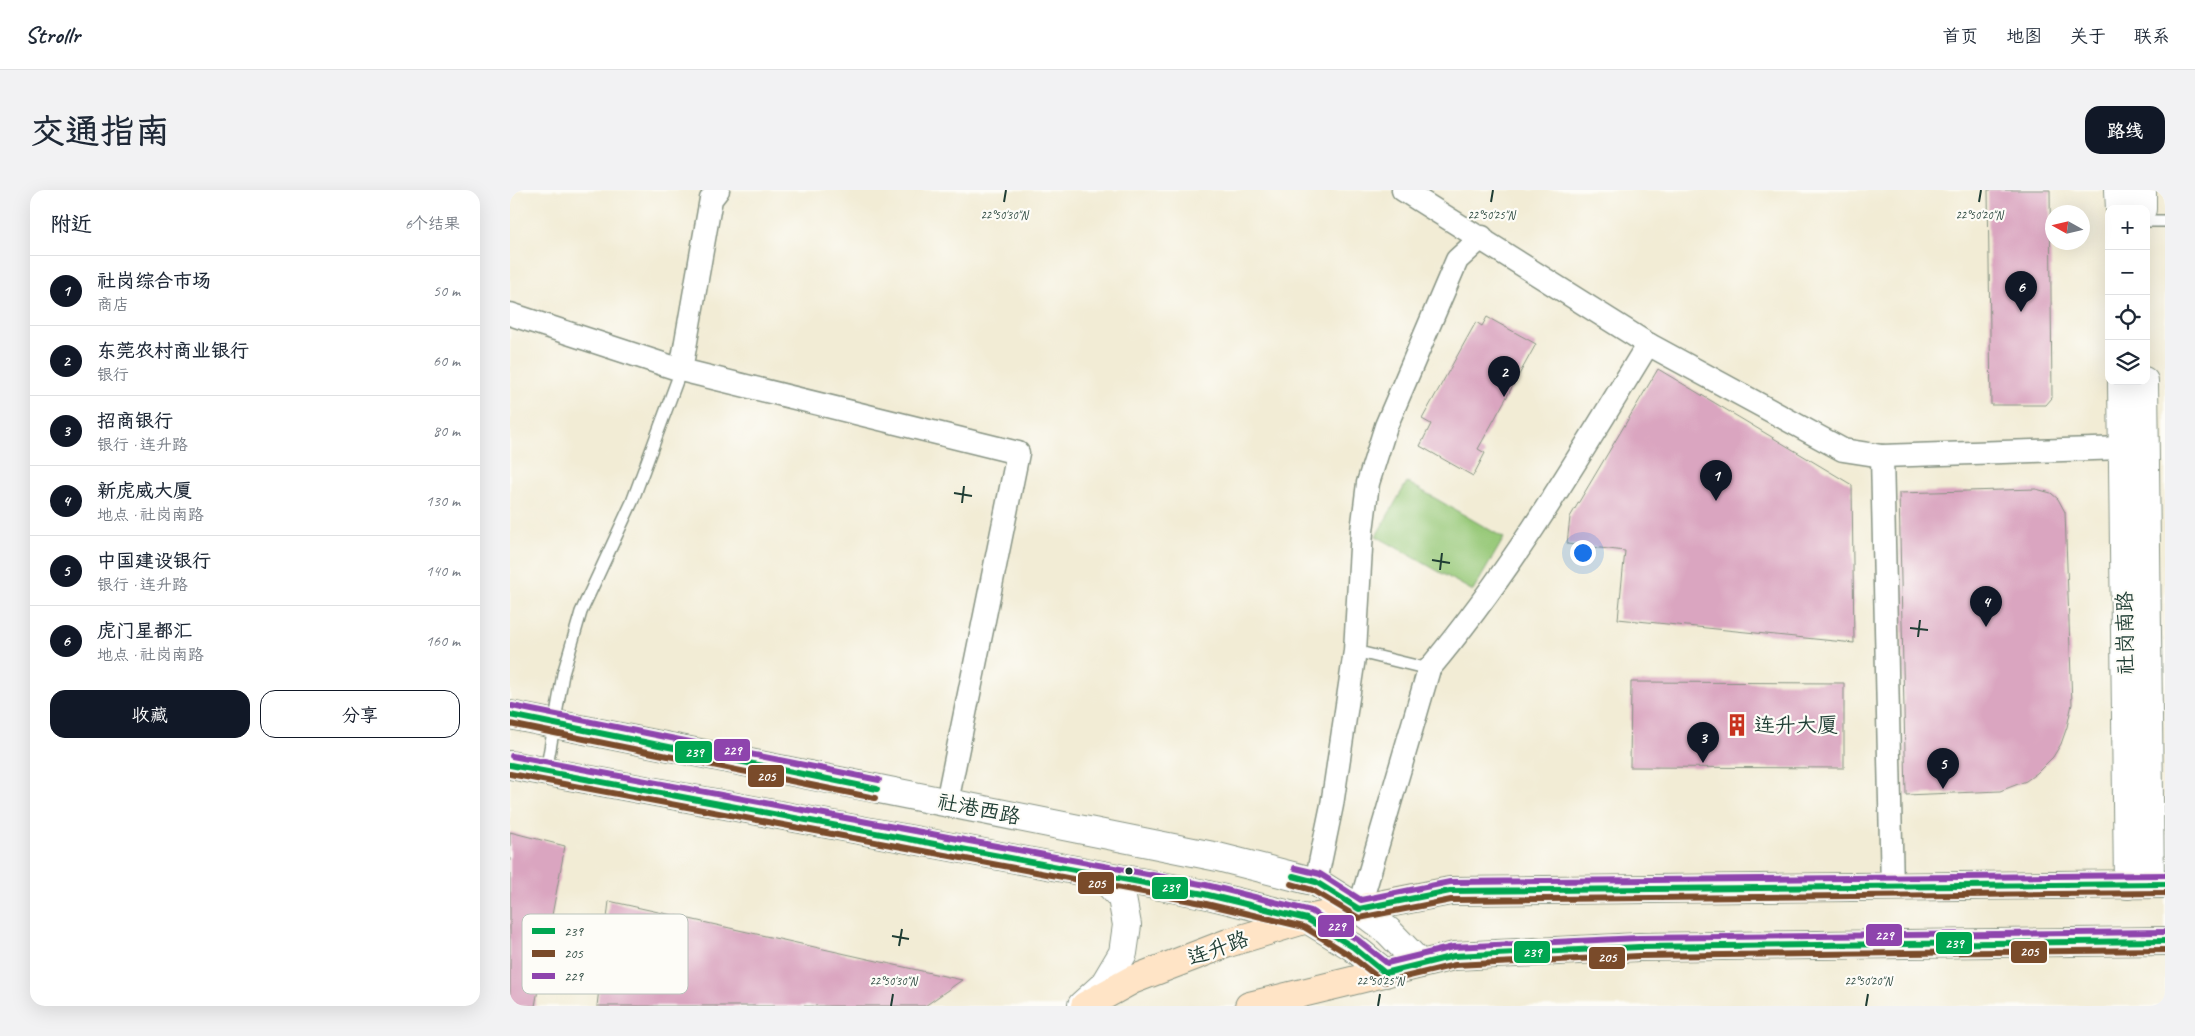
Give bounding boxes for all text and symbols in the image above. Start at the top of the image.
text: Strollr [25,20,80,50]
text: 首页 [1942,25,1978,47]
text: 地图 [2006,25,2042,47]
text: 关于 [2070,25,2106,47]
text: 联系 [2134,25,2170,47]
button: 路线 [2085,106,2165,154]
text: 交通指南 [30,109,170,154]
north arrow [2045,205,2090,250]
map controls [2105,205,2150,385]
button: + [2105,205,2150,250]
text: 22°50'30"N [980,207,1029,223]
text: 22°50'25"N [1467,207,1516,223]
text: 22°50'20"N [1955,207,2004,223]
text: 附近 [50,211,92,237]
text: 6个结果 [405,214,460,234]
button: − [2105,250,2150,295]
text: 社岗综合市场 [97,269,211,293]
pin: 6 [2005,271,2037,312]
text: 1 [62,281,70,301]
text: 50 m [433,281,460,301]
text: 商店 [97,295,129,315]
button: locate [2105,295,2150,340]
text: 东莞农村商业银行 [97,339,249,363]
button: layers [2105,340,2150,385]
text: 2 [62,351,70,371]
text: 60 m [433,351,460,371]
pin: 2 [1488,356,1520,397]
text: 银行 [97,365,129,385]
text: 招商银行 [97,409,173,433]
text: 3 [62,421,70,441]
text: 80 m [433,421,460,441]
text: 银行 · 连升路 [97,435,188,455]
pin: 1 [1700,460,1732,501]
text: 新虎威大厦 [97,479,192,503]
text: 4 [62,491,70,511]
text: 130 m [426,491,460,511]
text: 地点 · 社岗南路 [97,505,204,525]
your location [1570,540,1596,566]
text: 中国建设银行 [97,549,211,573]
text: 5 [63,561,69,581]
text: 140 m [426,561,460,581]
text: 银行 · 连升路 [97,575,188,595]
pin: 4 [1970,586,2002,627]
street label: 社岗南路 [2111,591,2139,675]
text: 虎门星都汇 [97,619,192,643]
text: 6 [62,631,70,651]
text: 160 m [426,631,460,651]
text: 地点 · 社岗南路 [97,645,204,665]
button: 收藏 [50,690,250,738]
button: 分享 [260,690,460,738]
building icon: 连升大厦 [1724,712,1750,738]
place label: 连升大厦 [1754,712,1838,738]
pin: 3 [1687,722,1719,763]
line badge: 229 [713,738,751,762]
line badge: 239 [674,740,713,764]
text: 229 [723,742,743,759]
text: 239 [685,744,705,761]
pin: 5 [1927,748,1959,789]
line badge: 205 [747,764,785,788]
text: 205 [757,768,777,785]
street label: 社港西路 [935,788,1023,830]
unlabelled marker [1124,866,1134,876]
line badge: 205 [1077,871,1115,895]
text: 205 [1087,875,1107,892]
line badge: 239 [1151,876,1189,900]
text: 239 [1161,879,1181,896]
legend [522,914,688,994]
line badge: 229 [1317,914,1355,938]
text: 229 [1327,918,1347,935]
text: 239 [564,923,585,940]
line badge: 229 [1865,923,1903,947]
street label: 连升路 [1184,925,1252,971]
text: 229 [1875,927,1895,944]
line badge: 239 [1935,931,1973,955]
text: 239 [1945,935,1965,952]
line badge: 239 [1513,940,1551,964]
line badge: 205 [2010,940,2048,964]
text: 205 [2020,943,2040,960]
text: 239 [1523,944,1543,961]
text: 205 [564,945,584,962]
line badge: 205 [1588,946,1626,970]
text: 205 [1598,949,1618,966]
text: 229 [564,968,585,985]
text: 22°50'30"N [869,973,918,989]
text: 22°50'25"N [1356,973,1405,989]
text: 22°50'20"N [1844,973,1893,989]

